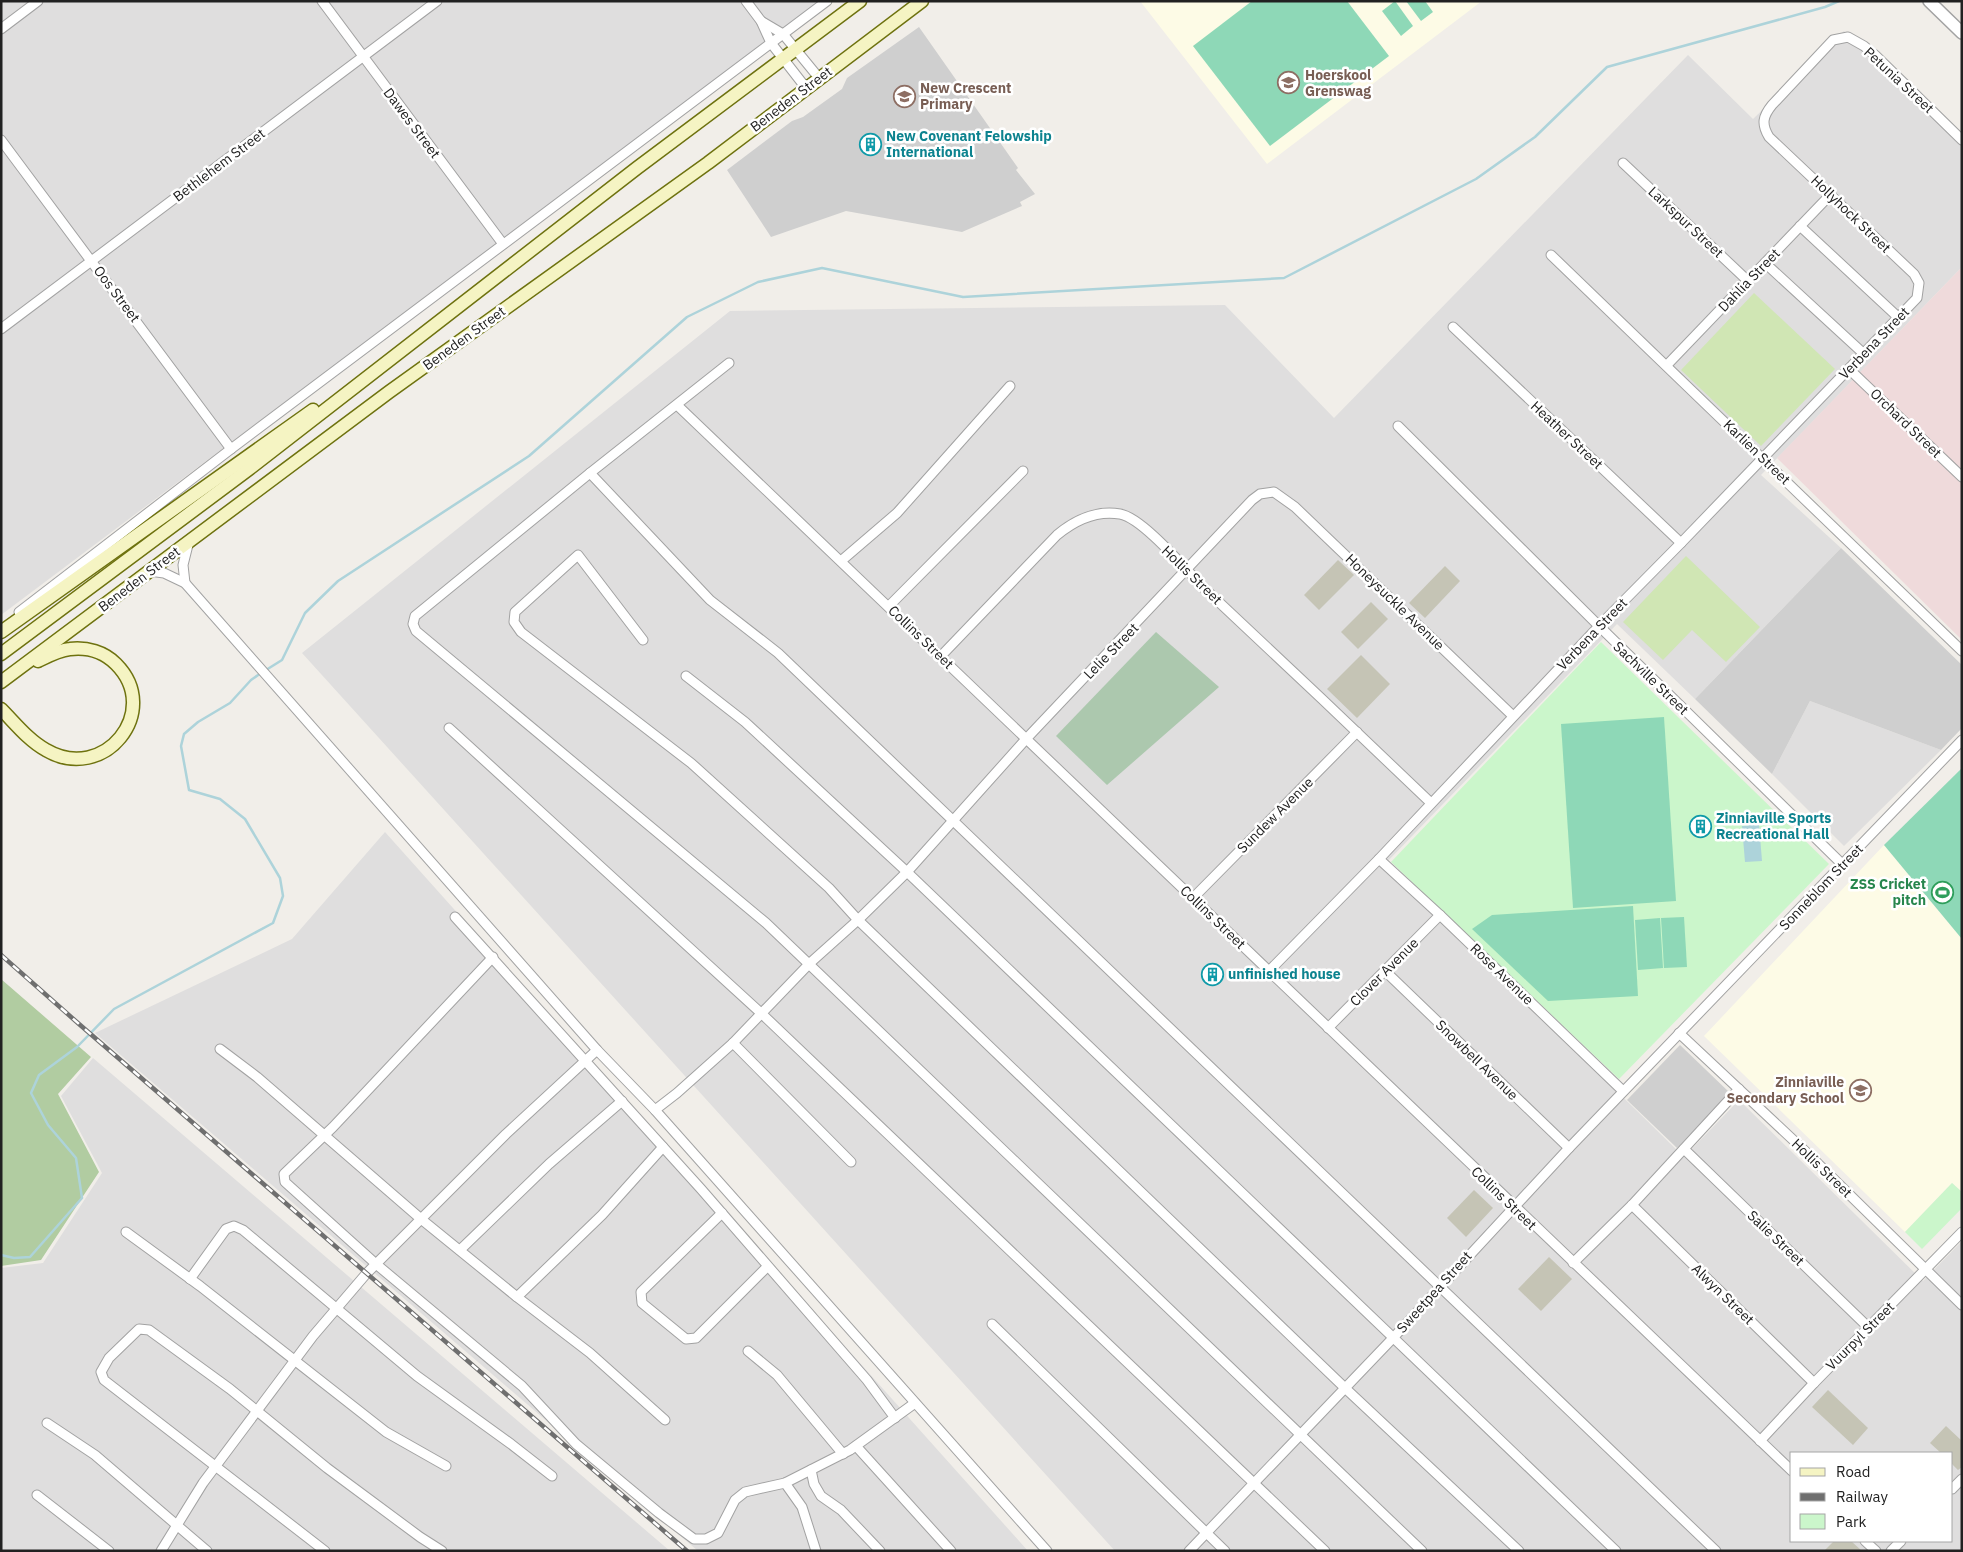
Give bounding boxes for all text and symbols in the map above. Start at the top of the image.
street label: Petunia Street [1860,43,1938,117]
street label: Beneden Street [746,62,836,136]
place label: Hoerskool Grenswag [1305,66,1371,100]
school or university icon: Hoerskool Grenswag [1277,71,1301,95]
place label: New Crescent Primary [920,79,1011,113]
street label: Dawes Street [380,84,444,162]
school or university icon: New Crescent Primary [892,84,916,108]
street label: Bethlehem Street [169,124,269,206]
place label: New Covenant Felowship International [886,127,1052,161]
building icon: New Covenant Felowship International [858,132,882,156]
street label: Hollyhock Street [1807,171,1895,257]
street label: Larkspur Street [1645,182,1728,262]
street label: Dahlia Street [1714,244,1784,315]
street label: Oos Street [90,262,144,326]
street label: Beneden Street [419,302,509,374]
street label: Verbena Street [1835,303,1913,383]
street label: Orchard Street [1867,384,1946,462]
street label: Heather Street [1527,397,1607,473]
street label: Karlien Street [1720,416,1794,488]
street label: Beneden Street [94,542,184,616]
street label: Hollis Street [1158,542,1226,608]
street label: Honeysuckle Avenue [1342,550,1449,654]
street label: Verbena Street [1553,594,1631,674]
street label: Collins Street [885,601,958,673]
street label: Lelie Street [1080,619,1142,683]
street label: Sachville Street [1610,638,1692,719]
street label: Sundew Avenue [1233,773,1317,857]
place label: Zinniaville Sports Recreational Hall [1716,809,1831,843]
building icon: Zinniaville Sports Recreational Hall [1688,814,1712,838]
street label: Sonneblom Street [1775,840,1867,934]
place label: ZSS Cricket pitch [1850,875,1926,909]
sports icon: ZSS Cricket pitch [1930,880,1954,904]
street label: Collins Street [1177,881,1250,953]
street label: Clover Avenue [1346,934,1422,1010]
street label: Rose Avenue [1467,939,1538,1009]
building icon: unfinished house [1200,962,1224,986]
place label: unfinished house [1228,965,1341,983]
street label: Snowbell Avenue [1432,1016,1522,1104]
place label: Zinniaville Secondary School [1727,1073,1844,1107]
school or university icon: Zinniaville Secondary School [1848,1078,1872,1102]
street label: Hollis Street [1788,1135,1856,1201]
street label: Collins Street [1468,1162,1541,1234]
street label: Salie Street [1744,1206,1808,1270]
street label: Sweetpea Street [1392,1247,1476,1337]
street label: Alwyn Street [1688,1260,1758,1328]
street label: Vuurpyl Street [1822,1298,1898,1374]
legend [1790,1452,1953,1542]
text: Road [1836,1462,1871,1481]
text: Railway [1836,1487,1889,1506]
text: Park [1836,1512,1866,1531]

